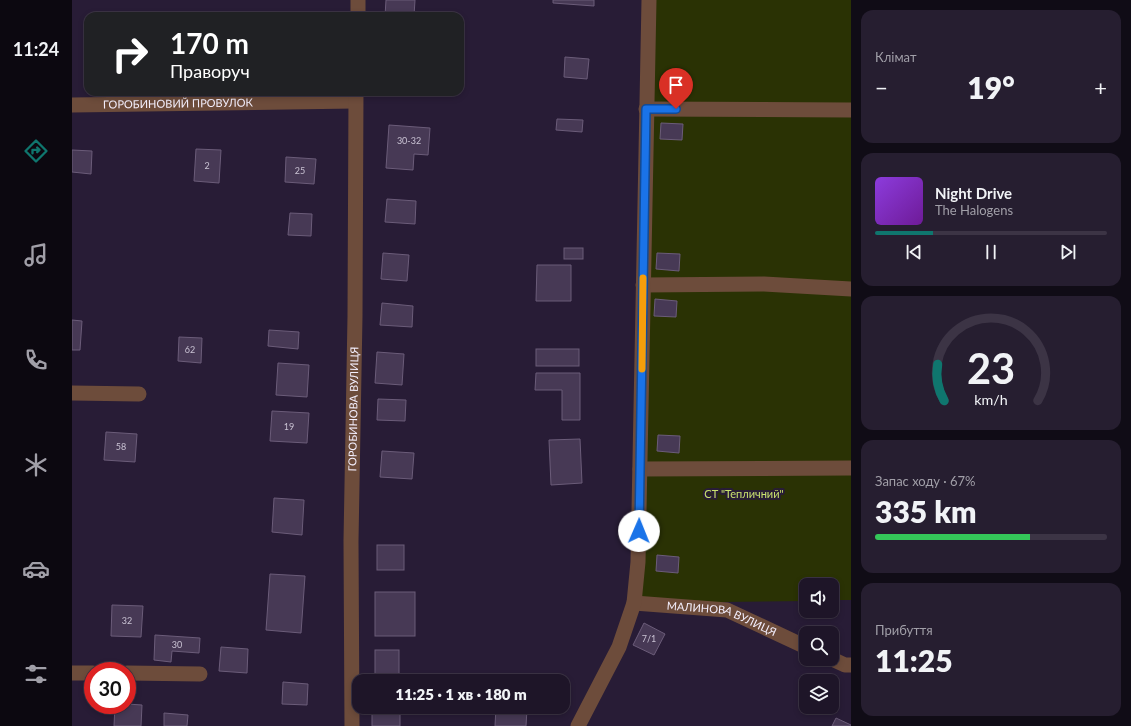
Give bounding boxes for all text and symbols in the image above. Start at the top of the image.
text: 170 m [170,26,249,60]
icon: right [104,28,156,80]
text: 11:24 [13,38,59,60]
text: Клімат [875,49,916,65]
text: Праворуч [170,60,250,82]
pin [659,68,693,109]
text: 19° [967,69,1015,105]
icon: arrive [665,74,687,96]
text: − [875,74,888,101]
text: + [1094,74,1107,101]
street label: ГОРОБИНОВИЙ ПРОВУЛОК [103,95,254,111]
house number: 30-32 [397,135,421,146]
icon: directions [22,137,50,165]
house number: 2 [204,160,210,171]
house number: 25 [295,165,305,176]
text: Night Drive [935,184,1012,202]
text: The Halogens [935,202,1013,218]
icon: music [22,241,50,269]
icon: previous [903,241,925,263]
icon: pause [980,241,1002,263]
icon: next [1057,241,1079,263]
text: 23 [967,343,1015,393]
house number: 62 [185,344,195,355]
icon: phone [22,346,50,374]
street label: ГОРОБИНОВА ВУЛИЦЯ [345,346,360,472]
text: km/h [974,391,1008,408]
house number: 19 [284,421,294,432]
house number: 58 [116,441,126,452]
icon: climate [22,451,50,479]
text: Запас ходу · 67% [875,473,975,489]
park label: СТ "Тепличний" [704,487,784,500]
text: 335 km [875,493,976,529]
position arrow [618,510,660,552]
icon: car [22,555,50,583]
map controls [799,578,839,714]
button: sound [799,578,839,618]
street label: МАЛИНОВА ВУЛИЦЯ [666,598,779,638]
house number: 32 [122,615,132,626]
text: Прибуття [875,622,933,638]
button: search [799,626,839,666]
house number: 7/1 [642,633,656,644]
house number: 30 [172,639,182,650]
text: 11:25 [875,642,953,678]
icon: filters [22,660,50,688]
speed limit sign: 30 [84,662,136,714]
button: layers [799,674,839,714]
text: 11:25 · 1 хв · 180 m [395,685,527,703]

